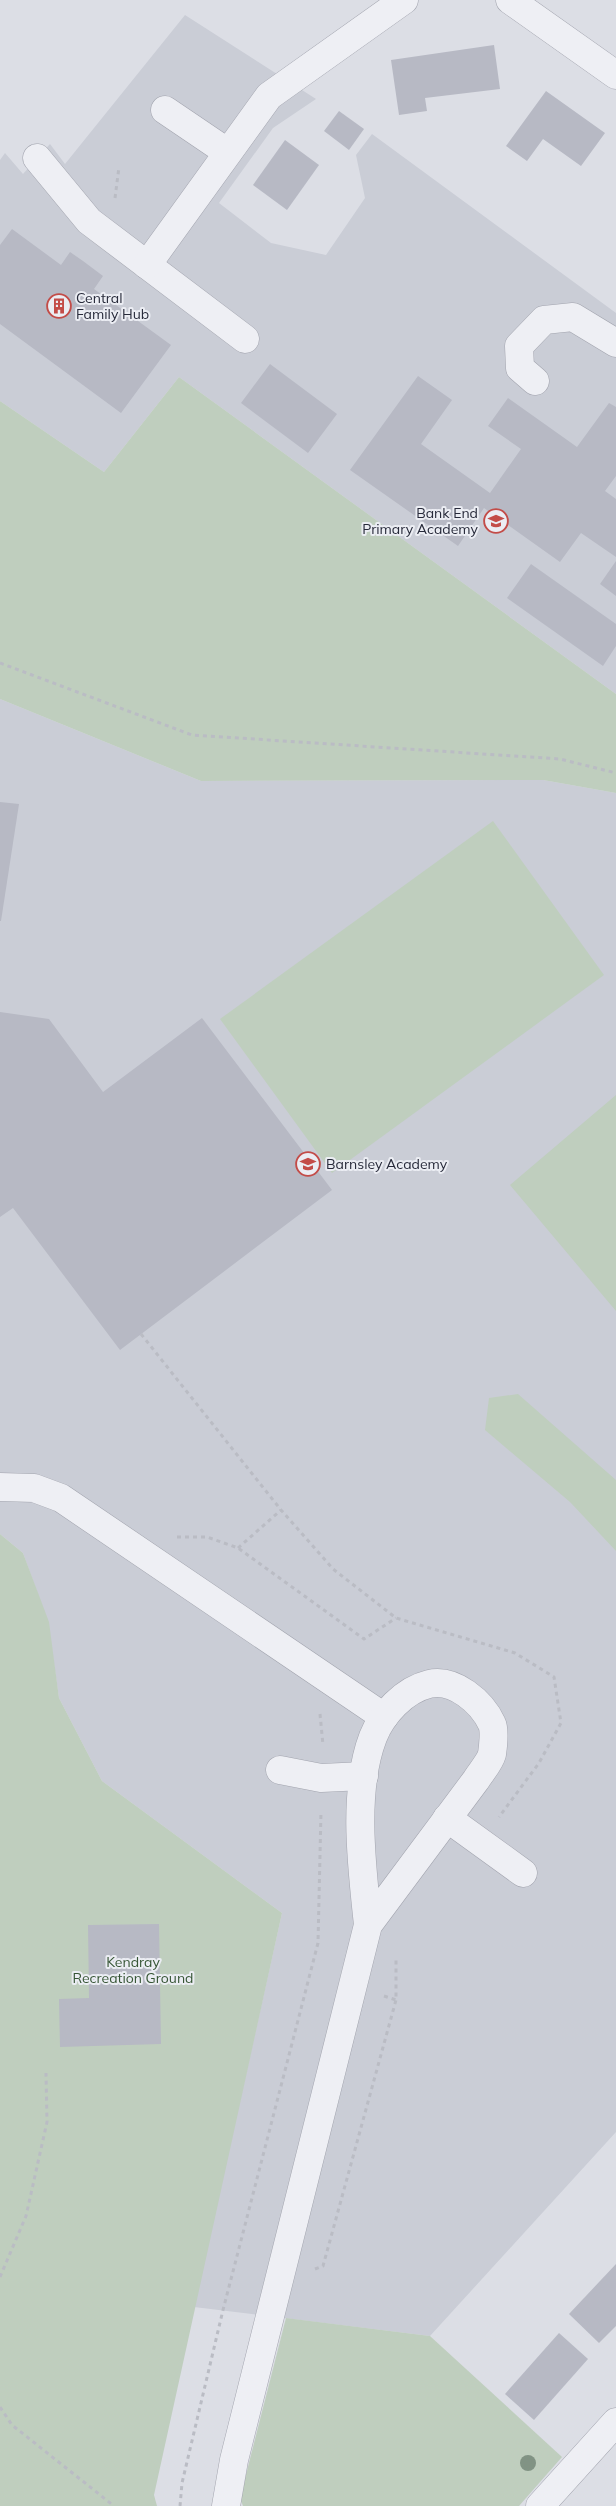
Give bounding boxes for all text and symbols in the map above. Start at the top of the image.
place label: Central Family Hub [76,289,149,323]
building icon: Central Family Hub [46,293,72,319]
place label: Bank End Primary Academy [362,504,479,538]
school or university icon: Bank End Primary Academy [483,508,509,534]
school or university icon: Barnsley Academy [295,1151,321,1177]
place label: Barnsley Academy [326,1155,448,1173]
park label: Kendray Recreation Ground [72,1953,194,1987]

